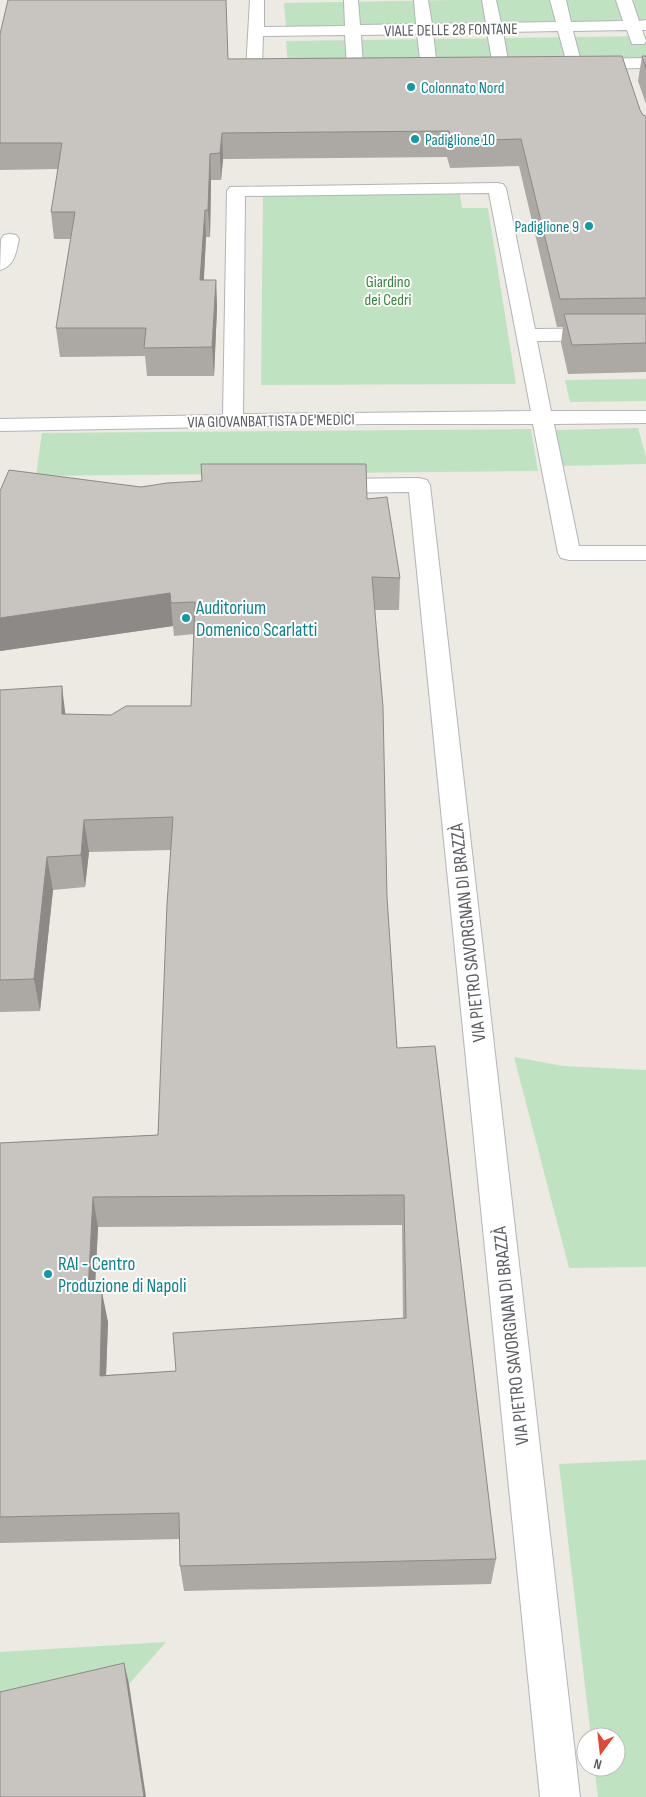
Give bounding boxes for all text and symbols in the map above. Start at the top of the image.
street label: VIALE DELLE 28 FONTANE [384,20,518,41]
place label: Colonnato Nord [421,79,504,98]
marker: Colonnato Nord [405,81,417,93]
place label: Padiglione 10 [425,131,495,150]
marker: Padiglione 10 [409,133,421,145]
place label: Padiglione 9 [514,218,579,237]
marker: Padiglione 9 [583,220,595,232]
park label: Giardino dei Cedri [365,273,411,310]
street label: VIA GIOVANBATTISTA DE'MEDICI [187,411,355,432]
place label: Auditorium Domenico Scarlatti [195,597,317,642]
marker: Auditorium Domenico Scarlatti [180,612,192,624]
street label: VIA PIETRO SAVORGNAN DI BRAZZÀ [445,822,491,1043]
street label: VIA PIETRO SAVORGNAN DI BRAZZÀ [488,1225,534,1446]
place label: RAI - Centro Produzione di Napoli [58,1253,187,1298]
marker: RAI - Centro Produzione di Napoli [42,1268,54,1280]
north arrow [576,1727,626,1777]
text: N [592,1755,604,1773]

